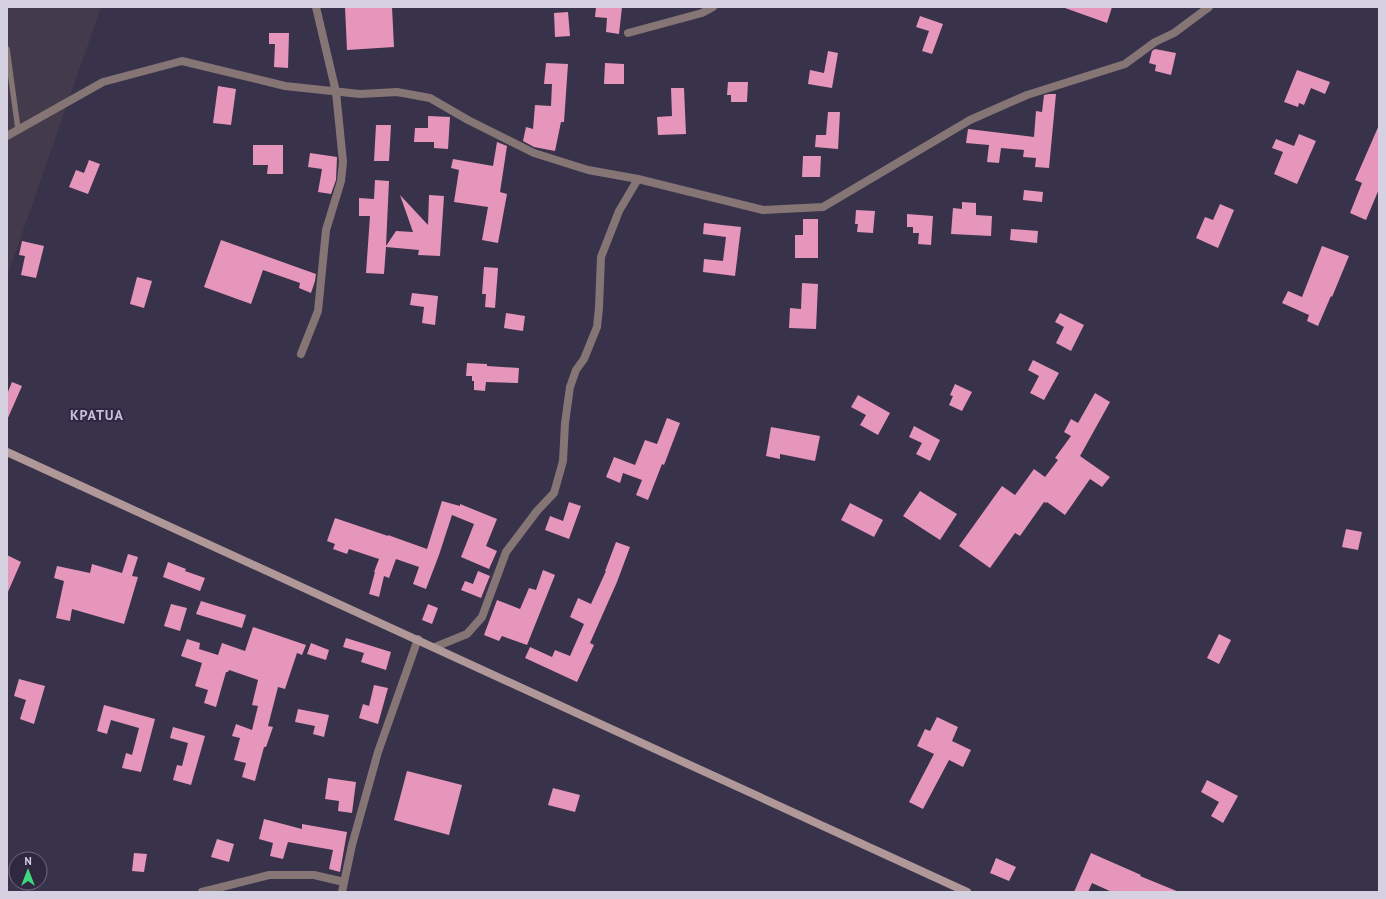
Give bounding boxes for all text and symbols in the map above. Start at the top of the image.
district label: KPATUA [70,406,124,424]
north arrow [8,851,48,891]
text: N [24,854,32,868]

